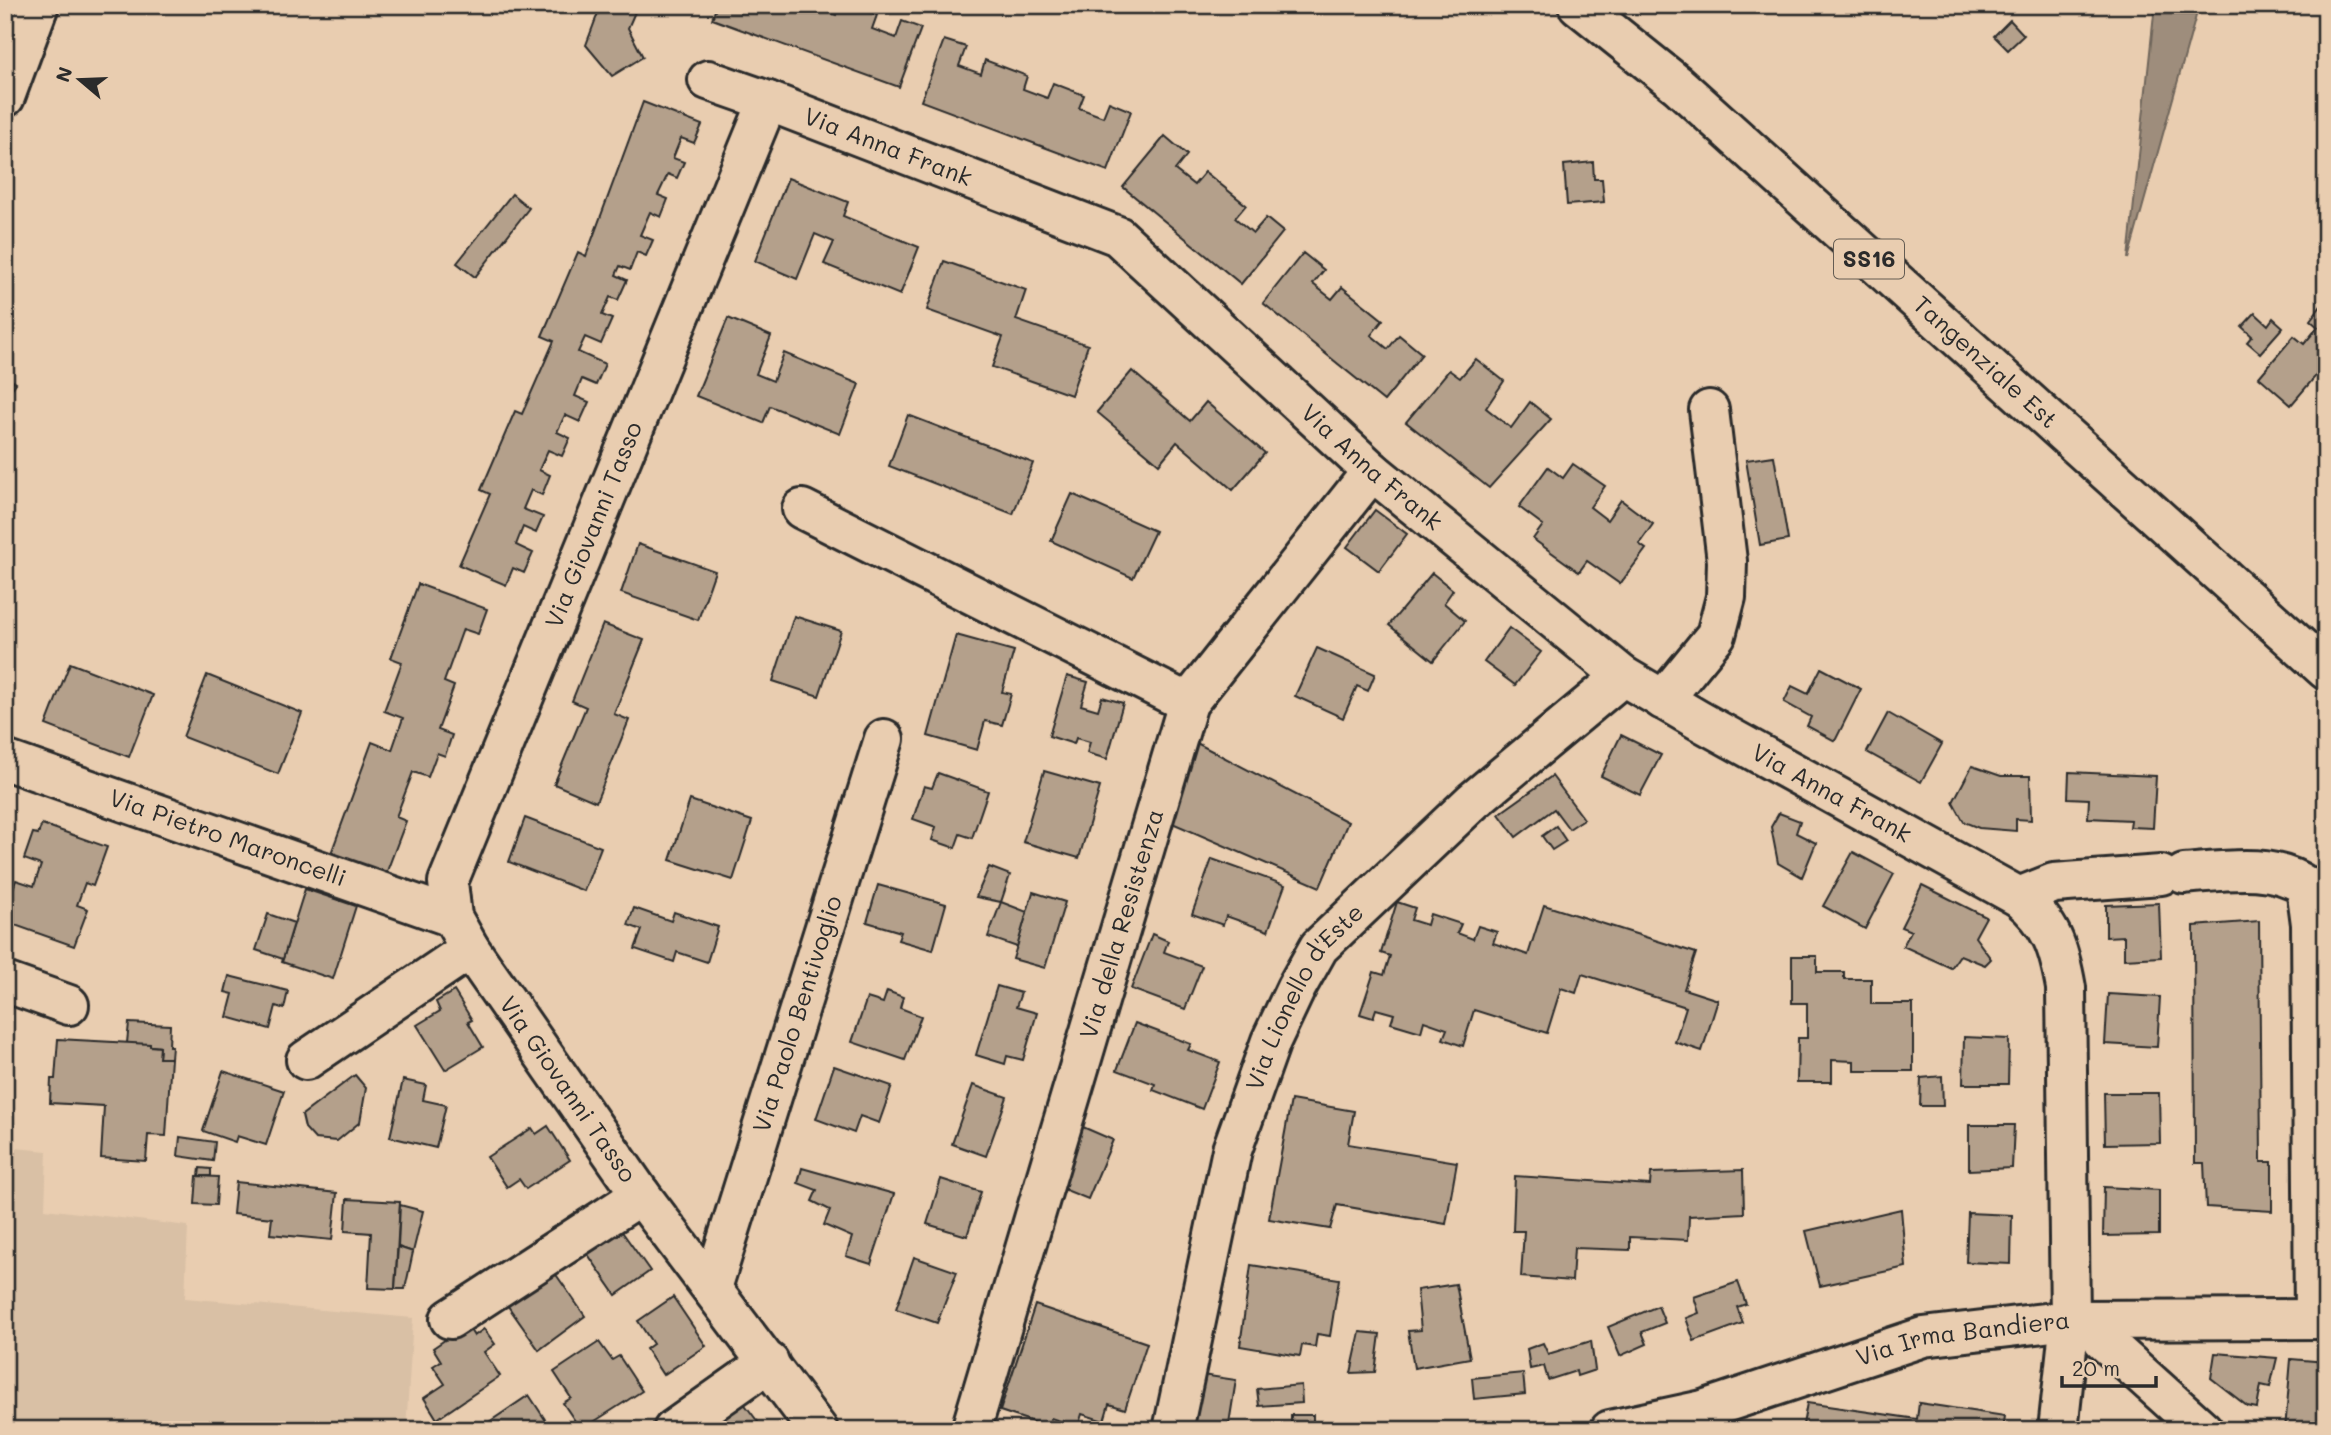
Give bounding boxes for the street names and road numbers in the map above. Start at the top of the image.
street label: Via Anna Frank [800,99,977,192]
road number: SS16 [1834,240,1904,278]
street label: Tangenziale Est [1908,288,2065,434]
street label: Via Anna Frank [1295,396,1449,536]
street label: Via Giovanni Tasso [537,417,648,632]
street label: Via Anna Frank [1747,736,1917,849]
street label: Via Pietro Maroncelli [106,781,351,893]
street label: Via della Resistenza [1072,805,1169,1042]
street label: Via Paolo Bentivoglio [745,891,848,1136]
street label: Via Lionello d'Este [1238,896,1369,1094]
street label: Via Giovanni Tasso [493,989,644,1188]
street label: Via Irma Bandiera [1852,1303,2071,1372]

